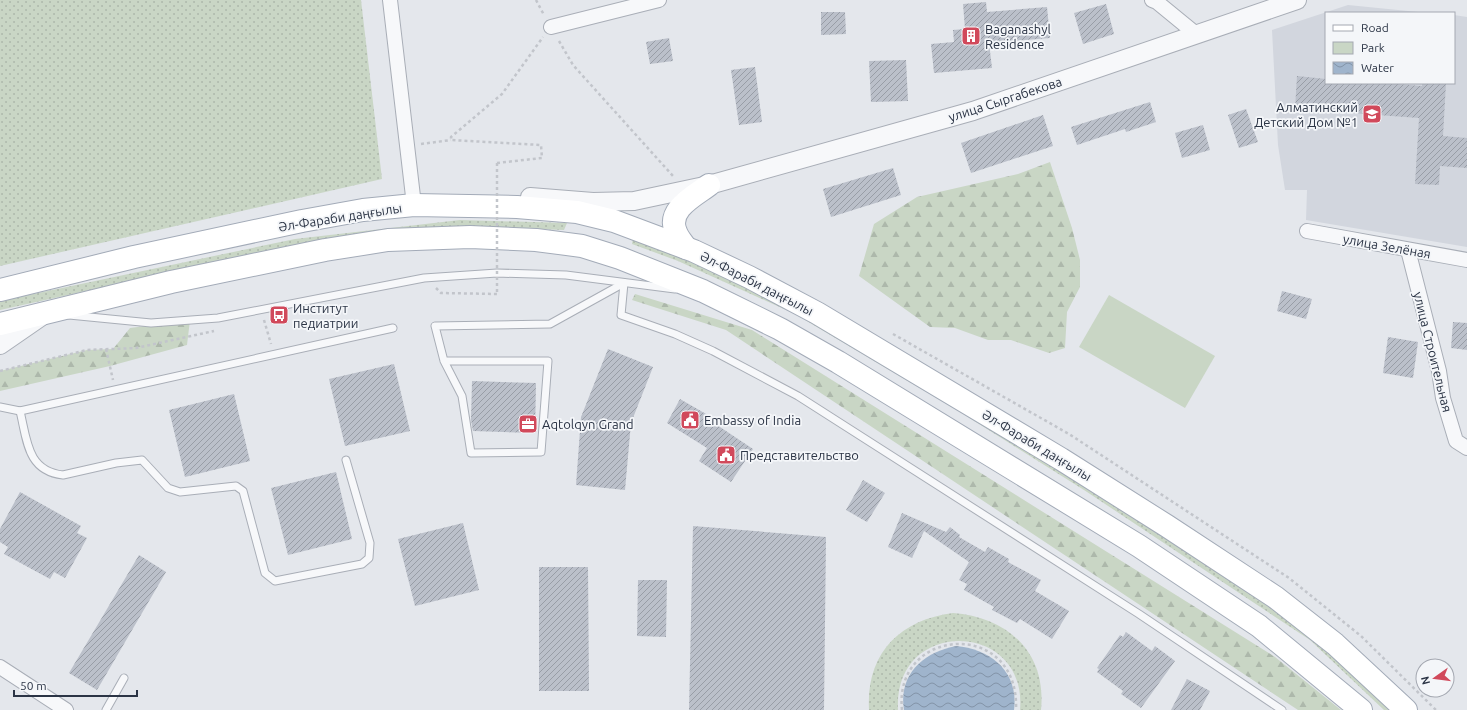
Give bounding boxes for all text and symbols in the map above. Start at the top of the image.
legend [1325,12,1455,84]
text: Road [1361,21,1389,34]
place label: Baganashyl Residence [985,22,1051,51]
building icon: Baganashyl Residence [960,25,982,47]
text: Park [1361,41,1385,54]
text: Water [1361,61,1394,74]
street label: улица Сыргабекова [947,74,1063,124]
place label: Алматинский Детский Дом №1 [1254,100,1358,129]
school or university icon: Алматинский Детский Дом №1 [1361,103,1383,125]
street label: Әл-Фараби даңғылы [277,200,403,234]
street label: улица Зелёная [1342,231,1432,261]
street label: Әл-Фараби даңғылы [698,248,816,318]
street label: улица Строительная [1411,290,1455,414]
place label: Институт педиатрии [293,301,358,330]
bus stop icon: Институт педиатрии [268,304,290,326]
street label: Әл-Фараби даңғылы [980,407,1094,483]
public building icon: Embassy of India [679,409,701,431]
office icon: Aqtolqyn Grand [517,413,539,435]
place label: Embassy of India [704,413,801,427]
place label: Aqtolqyn Grand [542,417,634,431]
public building icon: Представительство [715,444,737,466]
place label: Представительство [740,448,859,462]
north arrow [1415,658,1455,698]
scale bar [14,672,137,698]
text: N [1418,675,1432,686]
text: 50 m [20,679,47,692]

